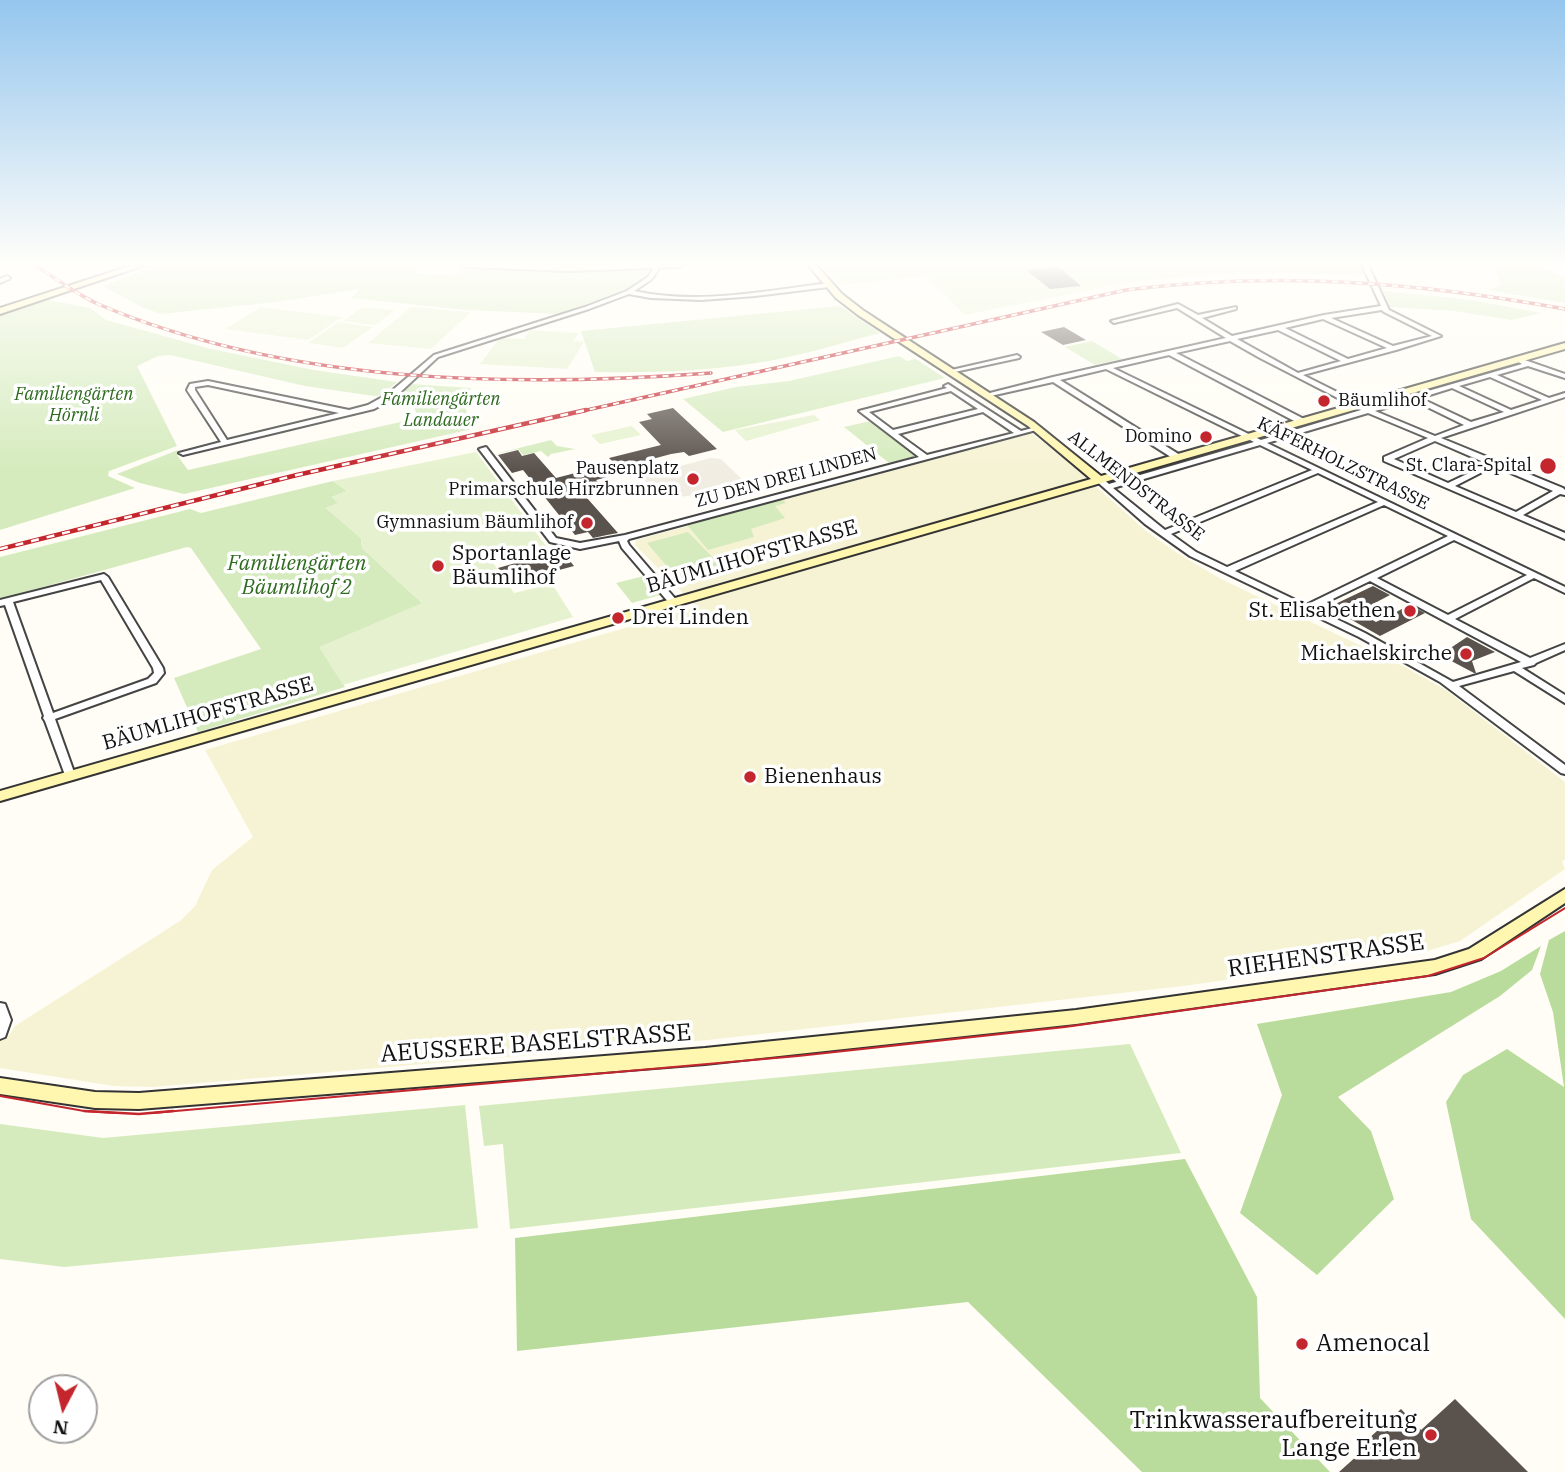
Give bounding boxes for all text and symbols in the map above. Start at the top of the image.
park label: Familiengärten Hörnli [14,384,134,426]
park label: Familiengärten Landauer [381,389,501,432]
place label: Bäumlihof [1338,390,1427,412]
marker: Bäumlihof [1316,393,1332,409]
street label: KÄFERHOLZSTRASSE [1254,413,1432,515]
street label: ALLMENDSTRASSE [1064,426,1208,546]
place label: Domino [1125,426,1192,448]
marker: Domino [1198,429,1214,445]
street label: ZU DEN DREI LINDEN [693,443,879,513]
place label: St. Clara-Spital [1406,455,1532,477]
marker: St. Clara-Spital [1538,456,1558,476]
place label: Pausenplatz Primarschule Hirzbrunnen [448,458,679,500]
marker: Pausenplatz Primarschule Hirzbrunnen [685,471,701,487]
place label: Gymnasium Bäumlihof [376,512,573,534]
marker: Gymnasium Bäumlihof [579,515,595,531]
street label: BÄUMLIHOFSTRASSE [644,515,860,599]
place label: Sportanlage Bäumlihof [452,541,571,591]
park label: Familiengärten Bäumlihof 2 [228,551,366,601]
marker: Sportanlage Bäumlihof [430,558,446,574]
place label: St. Elisabethen [1248,598,1396,624]
marker: St. Elisabethen [1402,603,1418,619]
place label: Drei Linden [632,605,749,631]
marker: Drei Linden [610,610,626,626]
place label: Michaelskirche [1300,641,1452,667]
marker: Michaelskirche [1458,646,1474,662]
street label: BÄUMLIHOFSTRASSE [100,672,316,756]
place label: Bienenhaus [764,764,882,790]
marker: Bienenhaus [742,769,758,785]
street label: RIEHENSTRASSE [1226,928,1426,984]
street label: AEUSSERE BASELSTRASSE [380,1019,692,1069]
place label: Amenocal [1316,1330,1430,1358]
marker: Amenocal [1294,1336,1310,1352]
north arrow [28,1374,98,1444]
place label: Trinkwasseraufbereitung Lange Erlen [1130,1407,1417,1463]
text: N [52,1415,70,1441]
marker: Trinkwasseraufbereitung Lange Erlen [1423,1427,1439,1443]

